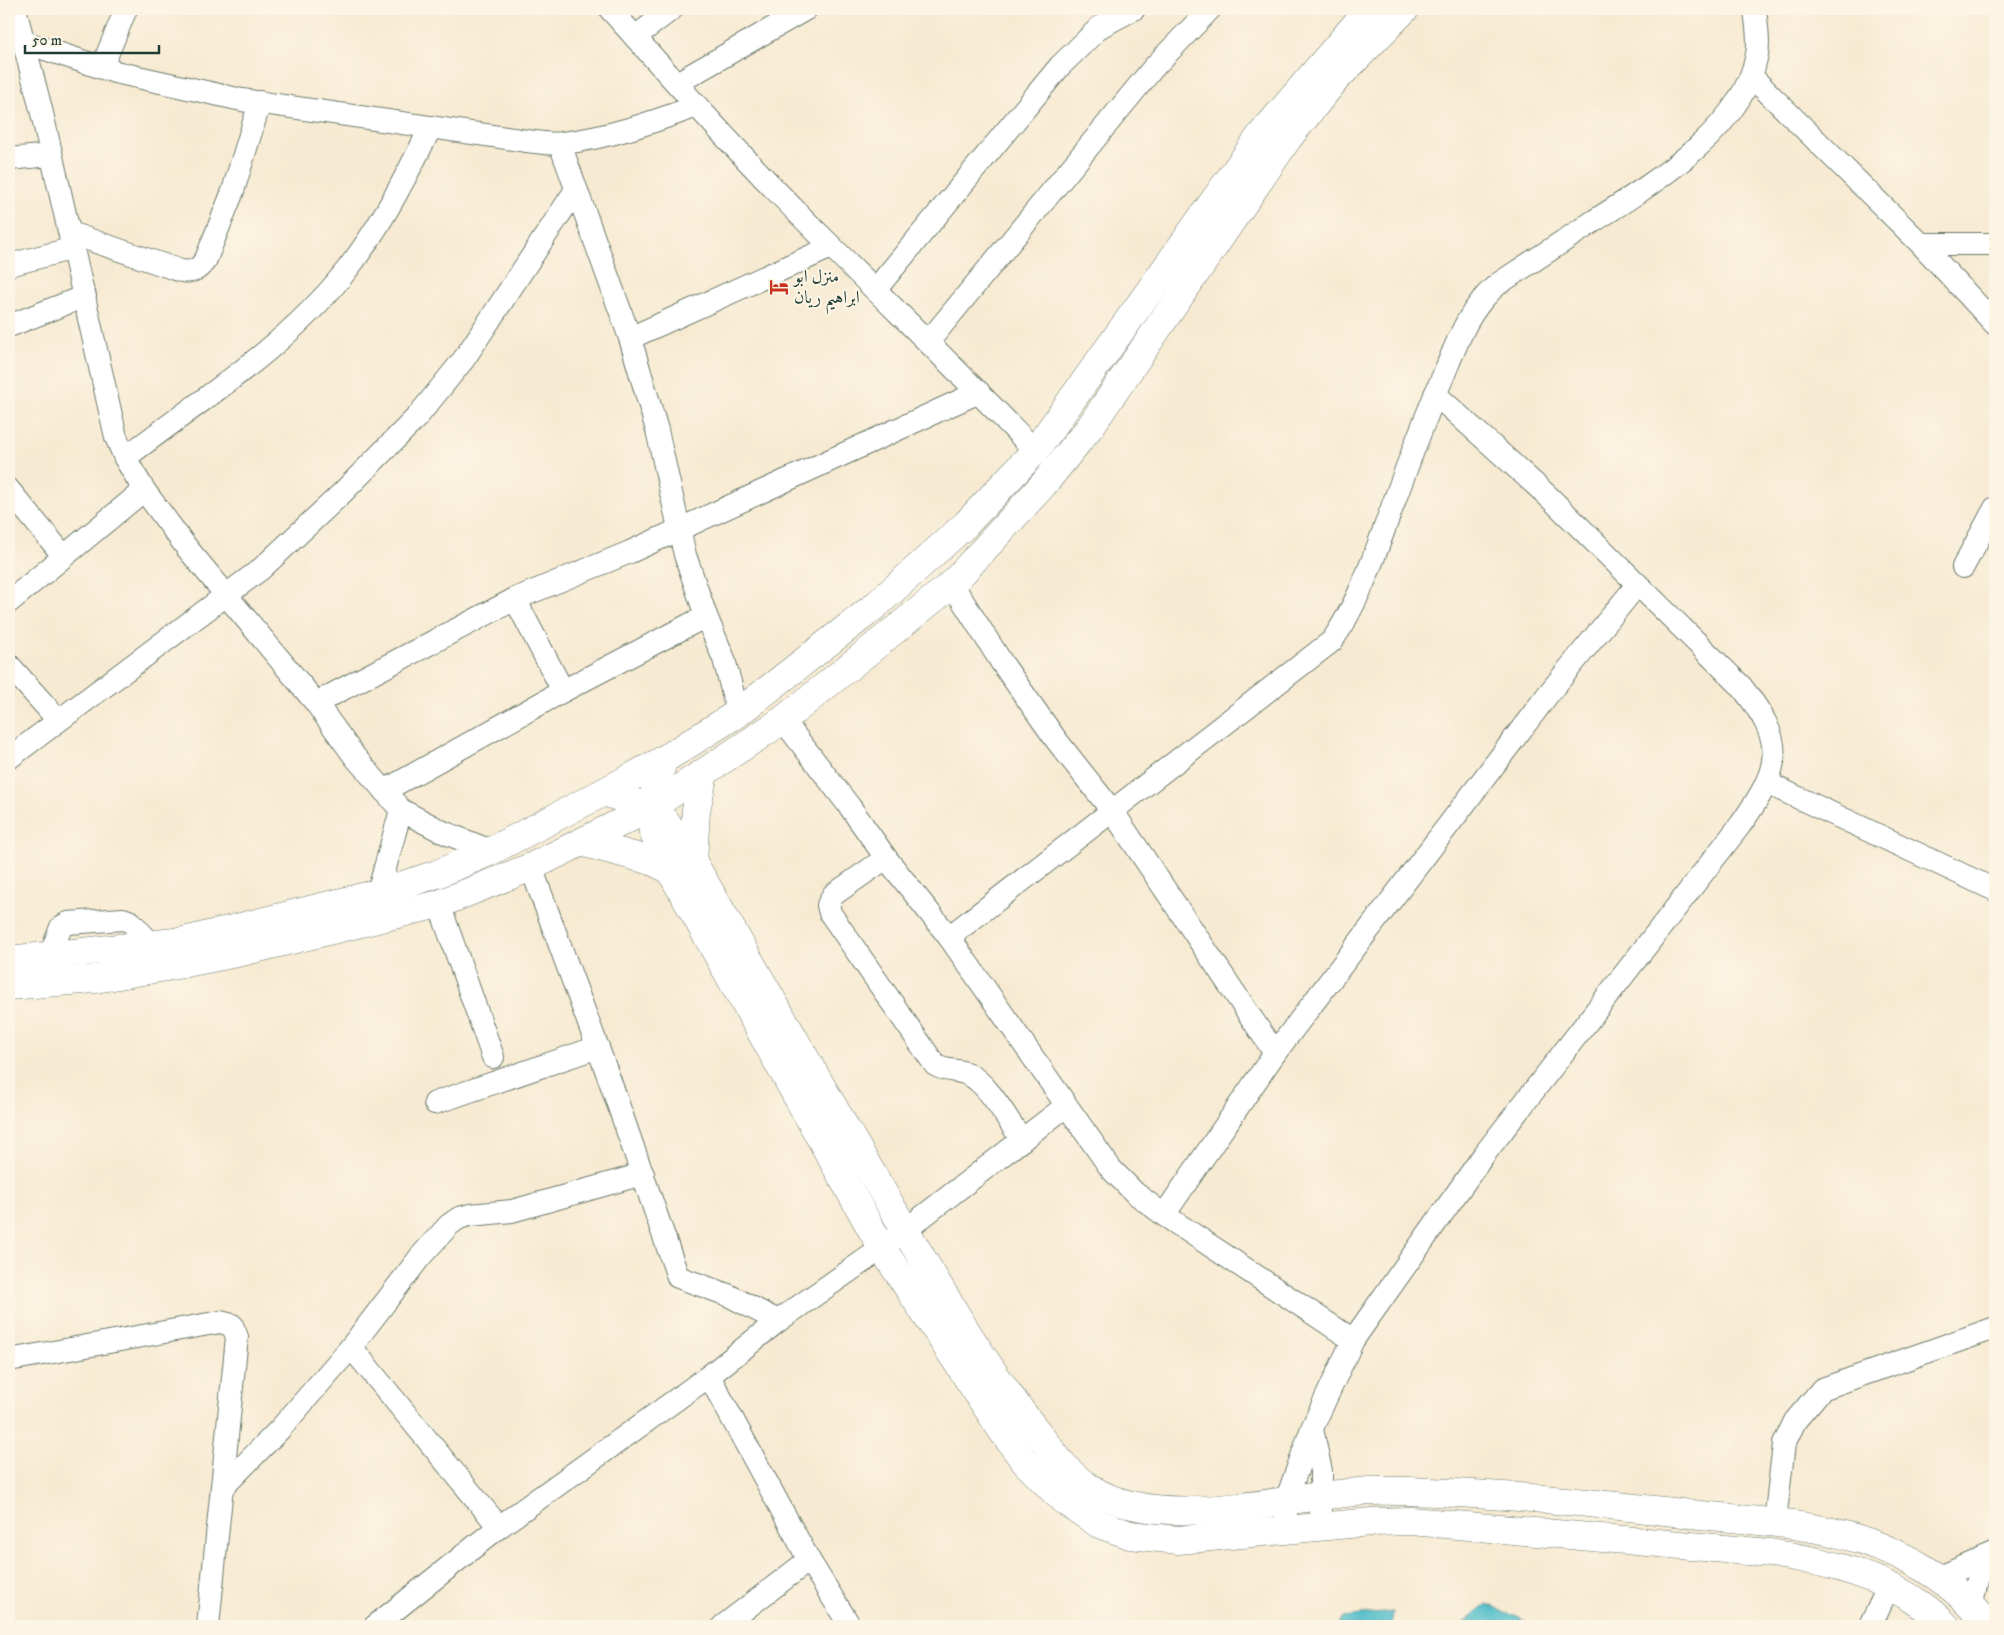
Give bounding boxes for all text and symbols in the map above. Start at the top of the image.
scale bar [25,22,159,54]
text: 50 m [32,31,62,50]
place label: منزل ابو ابراهيم ريان [792,266,860,315]
hotel icon: منزل ابو ابراهيم ريان [768,276,790,298]

